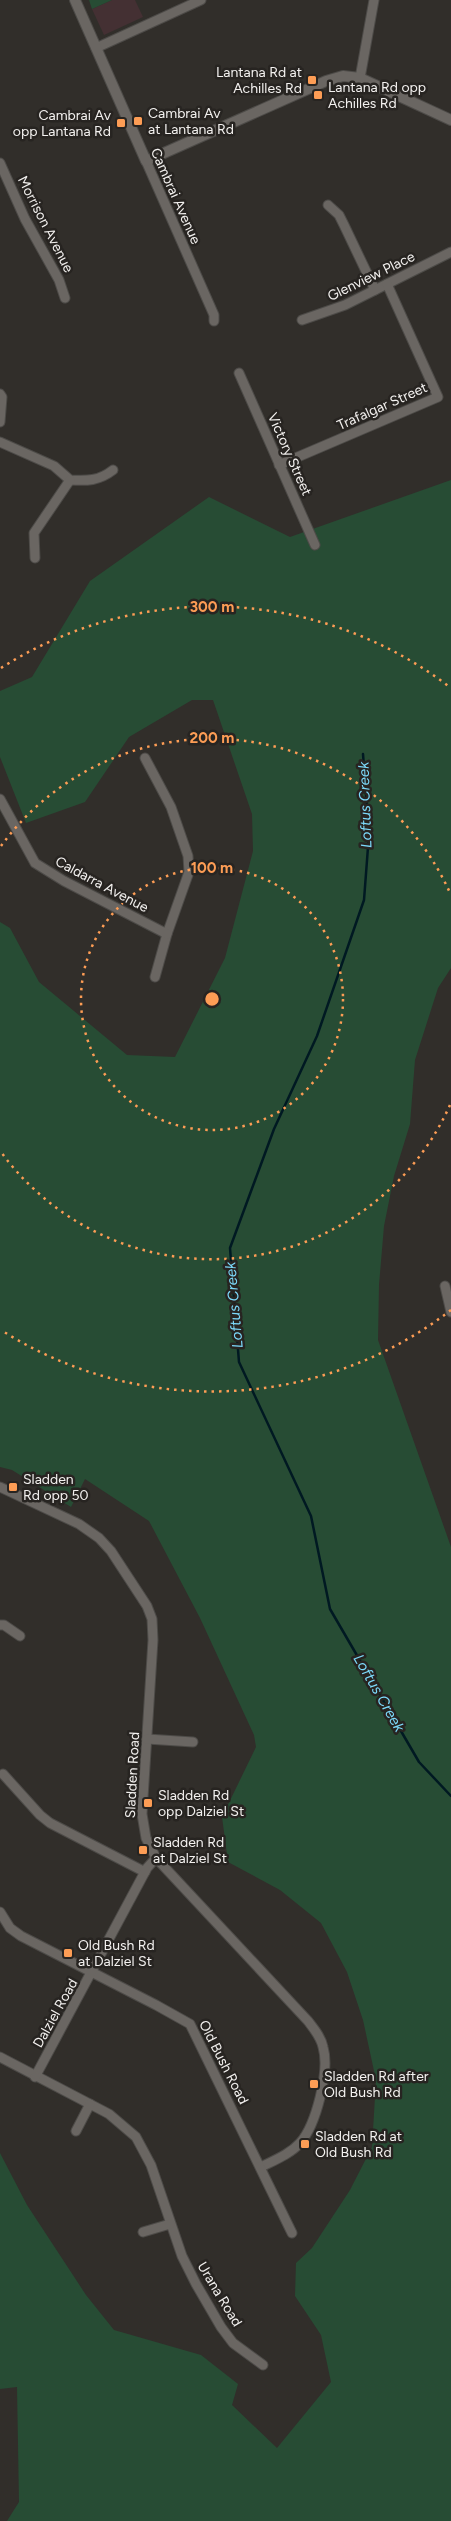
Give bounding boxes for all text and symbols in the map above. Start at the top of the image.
place label: Lantana Rd at Achilles Rd [216,64,302,97]
marker: Lantana Rd at Achilles Rd [306,74,318,86]
place label: Lantana Rd opp Achilles Rd [328,79,426,112]
marker: Lantana Rd opp Achilles Rd [312,89,324,101]
place label: Cambrai Av at Lantana Rd [148,105,234,138]
place label: Cambrai Av opp Lantana Rd [13,107,112,140]
marker: Cambrai Av at Lantana Rd [132,115,144,127]
marker: Cambrai Av opp Lantana Rd [115,117,127,129]
street label: Cambrai Avenue [147,146,204,247]
street label: Morrison Avenue [14,173,77,276]
street label: Glenview Place [325,248,418,305]
street label: Trafalgar Street [334,379,430,434]
street label: Victory Street [264,410,315,498]
text: 300 m [190,598,234,616]
text: 200 m [190,729,234,747]
water label: Loftus Creek [354,761,376,849]
street label: Caldarra Avenue [52,853,152,916]
text: 100 m [191,859,233,877]
centre of rings [203,990,221,1008]
water label: Loftus Creek [221,1260,247,1349]
place label: Sladden Rd opp 50 [23,1471,89,1504]
marker: Sladden Rd opp 50 [7,1481,19,1493]
water label: Loftus Creek [350,1651,409,1736]
street label: Sladden Road [122,1731,143,1819]
place label: Sladden Rd opp Dalziel St [158,1787,244,1820]
marker: Sladden Rd opp Dalziel St [142,1797,154,1809]
place label: Sladden Rd at Dalziel St [153,1834,227,1867]
marker: Sladden Rd at Dalziel St [137,1844,149,1856]
place label: Old Bush Rd at Dalziel St [78,1937,155,1970]
marker: Old Bush Rd at Dalziel St [62,1947,74,1959]
street label: Dalziel Road [29,1976,81,2051]
street label: Old Bush Road [195,2017,252,2107]
place label: Sladden Rd after Old Bush Rd [324,2068,429,2101]
marker: Sladden Rd after Old Bush Rd [308,2078,320,2090]
place label: Sladden Rd at Old Bush Rd [315,2128,402,2161]
marker: Sladden Rd at Old Bush Rd [299,2138,311,2150]
street label: Urana Road [194,2259,246,2330]

